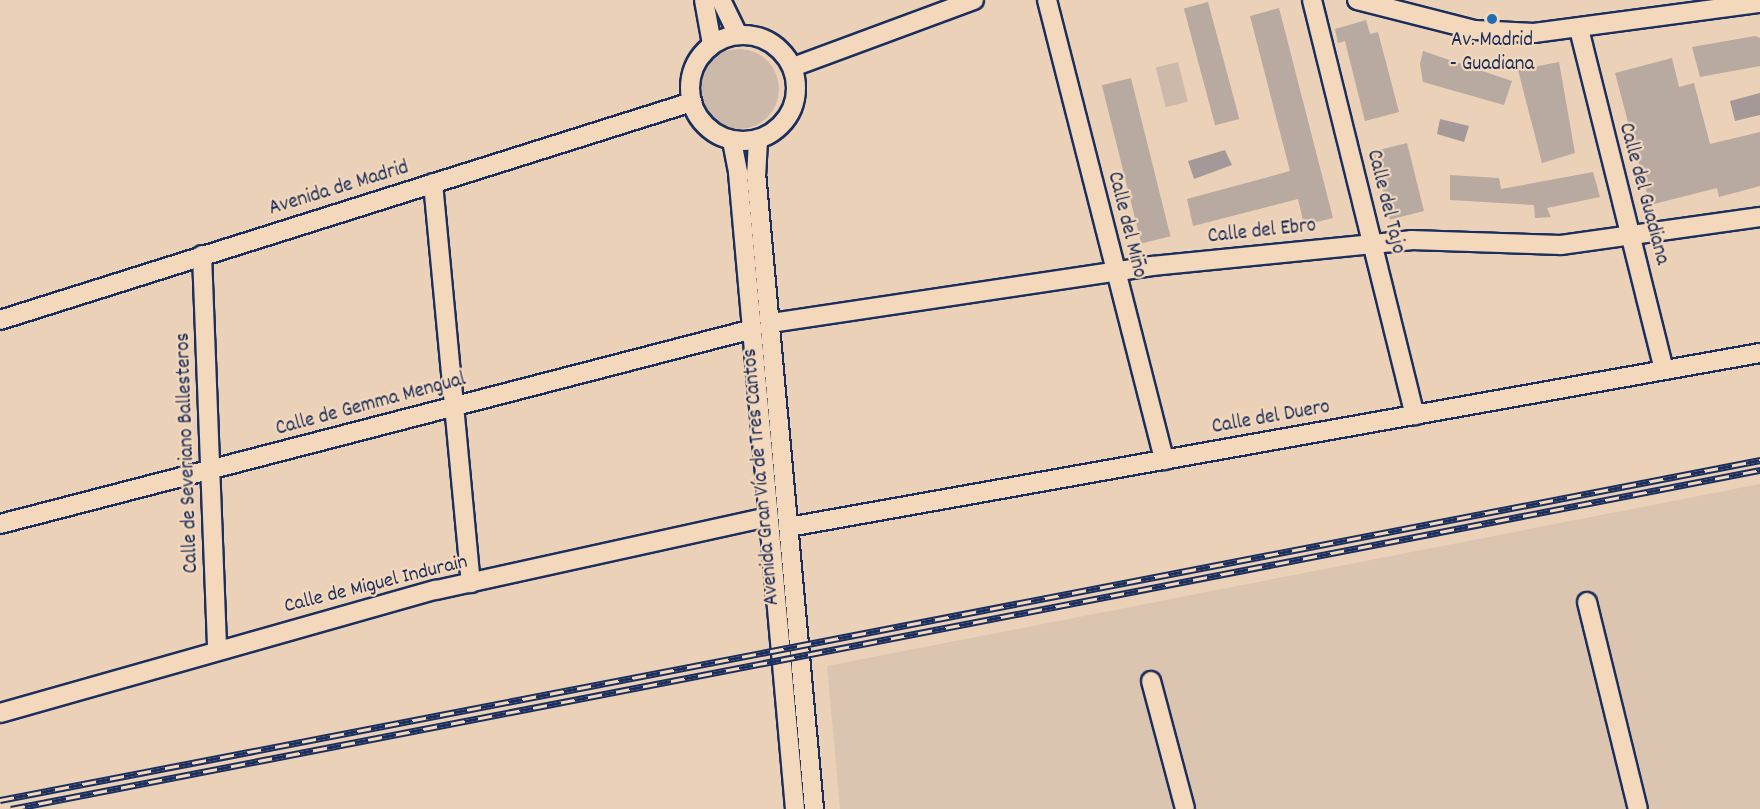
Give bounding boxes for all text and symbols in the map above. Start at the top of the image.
marker: Av. Madrid - Guadiana [1485,12,1499,26]
place label: Av. Madrid - Guadiana [1450,28,1534,78]
street label: Calle del Guadiana [1612,120,1674,268]
street label: Calle del Tajo [1360,147,1410,257]
street label: Avenida de Madrid [266,156,412,222]
street label: Calle del Miño [1101,169,1151,281]
street label: Calle del Ebro [1207,214,1317,250]
street label: Calle de Severiano Ballesteros [171,332,205,574]
street label: Avenida Gran Vía de Tres Cantos [738,348,786,606]
street label: Calle de Gemma Mengual [273,367,469,443]
street label: Calle del Duero [1210,395,1332,441]
street label: Calle de Miguel Indurain [282,550,470,620]

